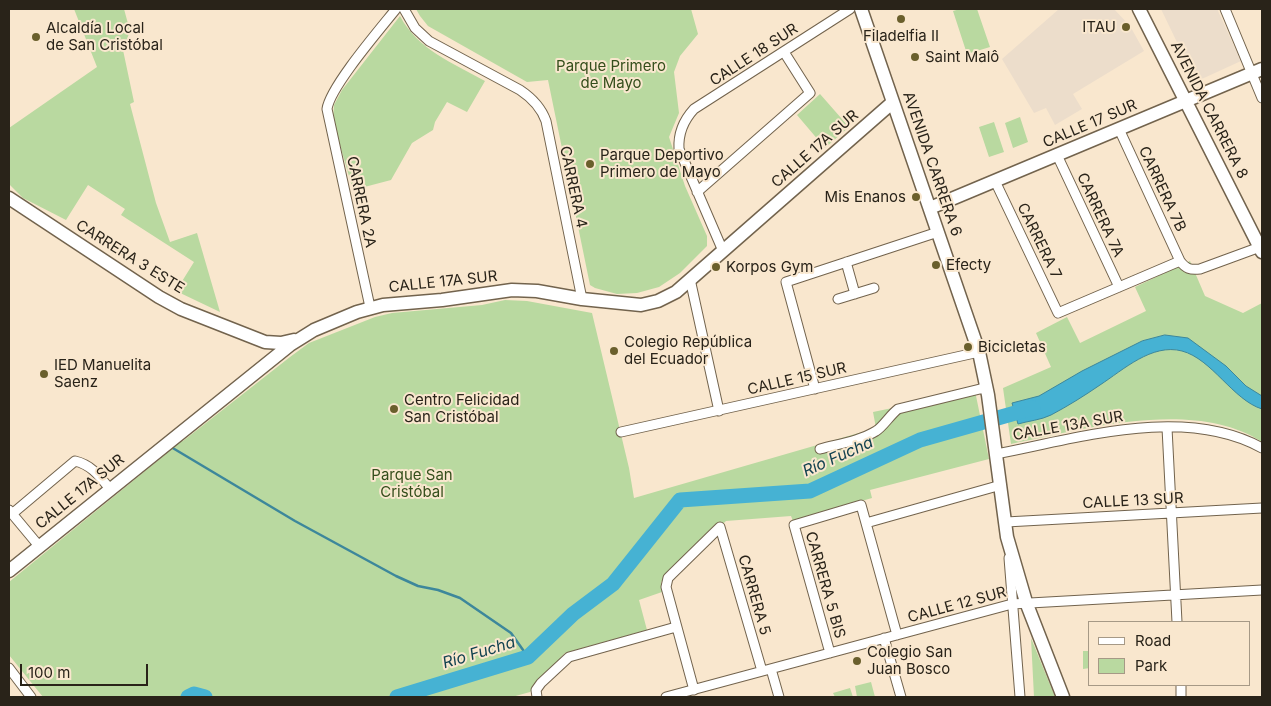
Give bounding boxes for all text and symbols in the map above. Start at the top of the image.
marker: Filadelfia II [895,13,907,25]
place label: ITAU [1082,18,1116,36]
place label: Alcaldía Local de San Cristóbal [46,19,163,54]
street label: CALLE 18 SUR [707,20,801,90]
marker: ITAU [1120,21,1132,33]
place label: Filadelfia II [863,27,939,45]
marker: Alcaldía Local de San Cristóbal [30,31,42,43]
street label: AVENIDA CARRERA 8 [1167,38,1251,182]
place label: Saint Malô [925,48,999,66]
marker: Saint Malô [909,51,921,63]
park label: Parque Primero de Mayo [556,57,666,92]
street label: AVENIDA CARRERA 6 [899,89,965,239]
street label: CALLE 17 SUR [1040,96,1140,152]
street label: CALLE 17A SUR [768,106,862,192]
street label: CARRERA 4 [556,144,590,230]
street label: CARRERA 7B [1134,144,1190,234]
place label: Parque Deportivo Primero de Mayo [600,146,724,181]
street label: CARRERA 2A [343,155,379,249]
marker: Parque Deportivo Primero de Mayo [584,158,596,170]
street label: CARRERA 7A [1073,170,1127,260]
place label: Mis Enanos [825,188,906,206]
marker: Mis Enanos [910,191,922,203]
street label: CARRERA 7 [1013,200,1065,282]
street label: CARRERA 3 ESTE [72,216,188,298]
place label: Efecty [946,256,991,274]
place label: Korpos Gym [726,258,813,276]
marker: Efecty [930,259,942,271]
marker: Korpos Gym [710,261,722,273]
street label: CALLE 17A SUR [388,267,498,297]
place label: Colegio República del Ecuador [624,333,752,368]
place label: Bicicletas [978,338,1046,356]
marker: Bicicletas [962,341,974,353]
marker: Colegio República del Ecuador [608,345,620,357]
place label: IED Manuelita Saenz [54,356,151,391]
street label: CALLE 15 SUR [746,359,848,399]
marker: IED Manuelita Saenz [38,368,50,380]
place label: Centro Felicidad San Cristóbal [404,391,519,426]
marker: Centro Felicidad San Cristóbal [388,403,400,415]
street label: CALLE 13A SUR [1011,407,1125,445]
water label: Río Fucha [800,433,876,481]
street label: CALLE 17A SUR [32,451,128,533]
park label: Parque San Cristóbal [371,466,453,501]
street label: CALLE 13 SUR [1082,489,1184,513]
street label: CARRERA 5 BIS [801,529,849,641]
street label: CARRERA 5 [734,553,774,637]
street label: CALLE 12 SUR [906,583,1008,627]
legend [1088,621,1251,686]
text: Road [1135,631,1171,650]
water label: Río Fucha [440,633,518,673]
place label: Colegio San Juan Bosco [867,643,952,678]
scale bar [22,654,150,686]
marker: Colegio San Juan Bosco [851,655,863,667]
text: Park [1135,656,1167,675]
text: 100 m [28,663,70,682]

